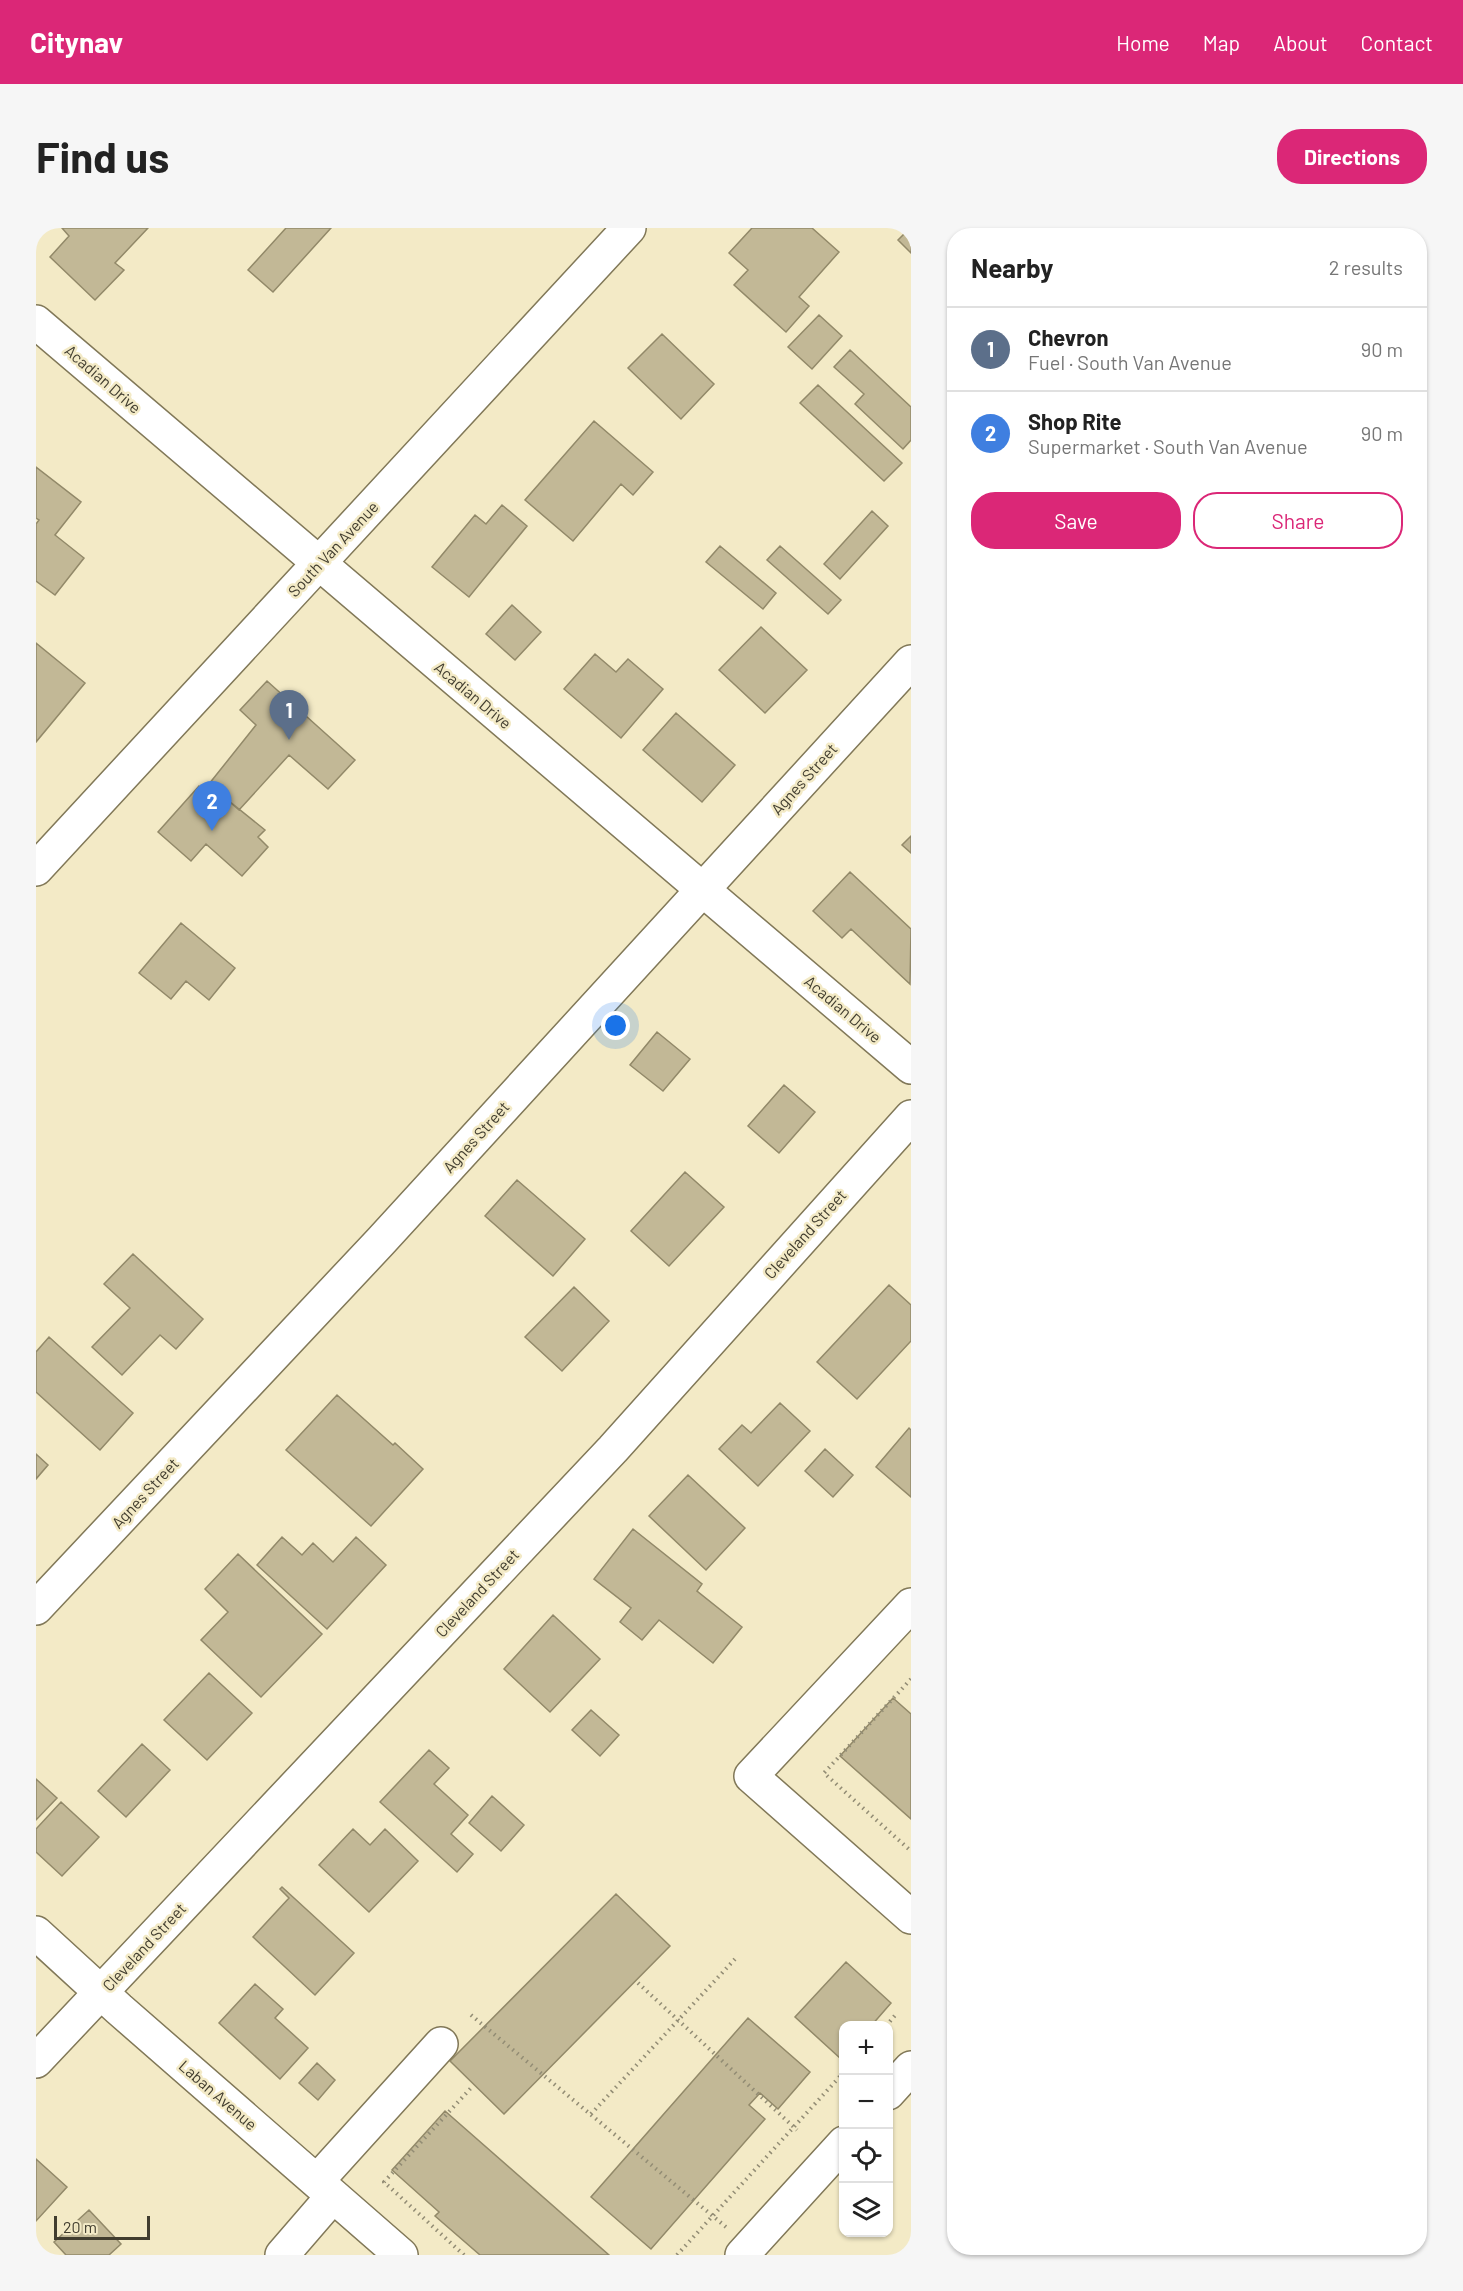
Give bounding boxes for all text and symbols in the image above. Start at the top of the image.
text: Citynav [30,25,123,59]
text: Home [1116,30,1170,55]
text: Map [1203,30,1240,55]
text: About [1273,30,1328,55]
text: Contact [1361,30,1433,55]
button: Directions [1277,129,1427,184]
text: Find us [36,131,169,181]
text: Nearby [971,252,1053,283]
text: 2 results [1329,255,1403,279]
text: Chevron [1028,324,1109,350]
text: 1 [987,337,994,361]
text: 90 m [1361,337,1403,361]
street label: Acadian Drive [61,340,145,417]
text: Fuel · South Van Avenue [1028,350,1232,374]
text: Shop Rite [1028,408,1122,434]
text: 2 [985,421,996,445]
text: 90 m [1361,421,1403,445]
text: Supermarket · South Van Avenue [1028,434,1308,458]
button: Save [971,492,1181,549]
button: Share [1193,492,1403,549]
street label: South Van Avenue [283,497,382,600]
street label: Acadian Drive [431,657,516,732]
pin: 1 [270,690,308,740]
street label: Agnes Street [767,739,841,818]
pin: 2 [192,782,231,831]
street label: Acadian Drive [801,971,886,1046]
your location [601,1011,630,1040]
street label: Agnes Street [439,1097,513,1176]
street label: Cleveland Street [760,1185,850,1282]
street label: Agnes Street [107,1453,182,1532]
street label: Cleveland Street [431,1545,522,1641]
street label: Cleveland Street [98,1899,189,1995]
map controls [839,2021,893,2237]
button: + [839,2021,893,2075]
street label: Laban Avenue [176,2056,261,2134]
button: − [839,2075,893,2129]
button: locate [839,2129,893,2183]
button: layers [839,2183,893,2237]
scale bar [54,2213,150,2240]
text: 20 m [63,2217,97,2236]

